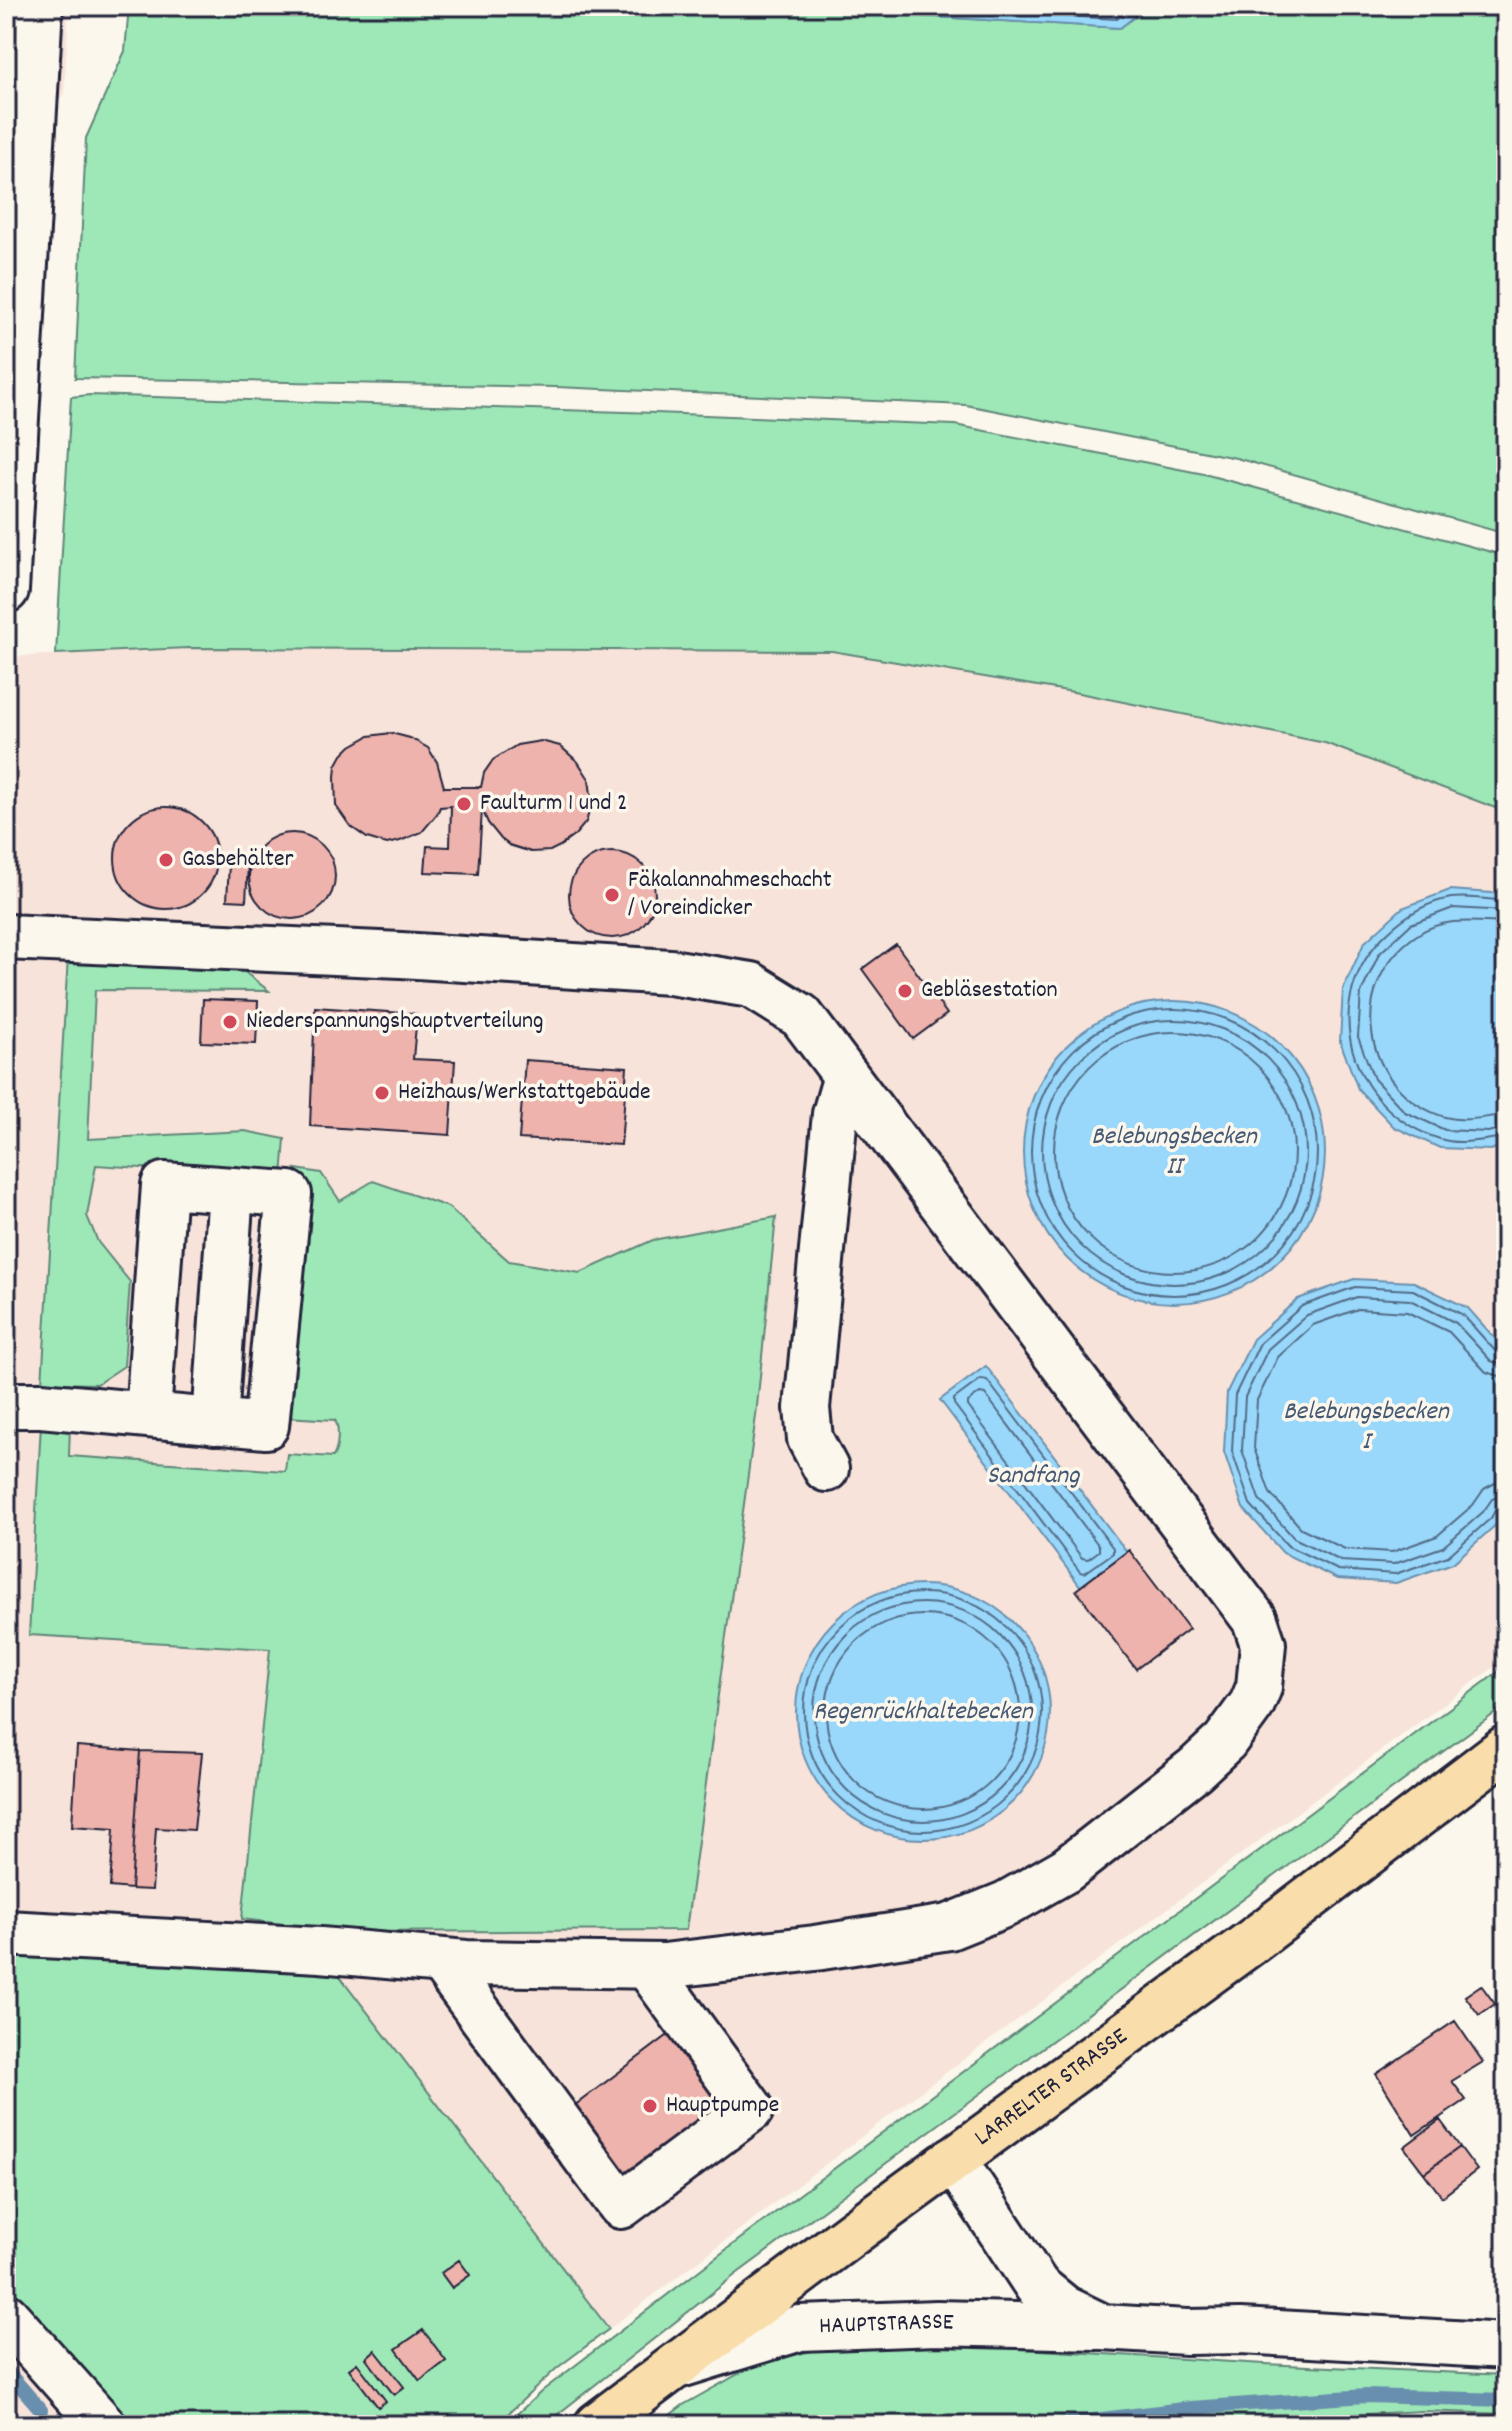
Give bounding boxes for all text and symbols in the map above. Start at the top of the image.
place label: Faulturm 1 und 2 [480,787,628,821]
marker: Faulturm 1 und 2 [455,795,473,813]
place label: Gasbehälter [182,843,294,877]
marker: Gasbehälter [157,851,175,869]
place label: Fäkalannahmeschacht / Voreindicker [628,864,832,926]
marker: Fäkalannahmeschacht / Voreindicker [603,886,621,904]
place label: Gebläsestation [921,974,1058,1008]
marker: Gebläsestation [896,982,914,1000]
place label: Niederspannungshauptverteilung [246,1005,544,1039]
marker: Niederspannungshauptverteilung [221,1013,239,1031]
place label: Heizhaus/Werkstattgebäude [398,1076,651,1110]
marker: Heizhaus/Werkstattgebäude [373,1084,391,1102]
water label: Belebungsbecken II [1091,1119,1258,1186]
water label: Belebungsbecken I [1283,1394,1450,1461]
water label: Sandfang [987,1458,1081,1495]
water label: Regenrückhaltebecken [813,1694,1034,1731]
street label: LARRELTER STRASSE [968,2020,1135,2155]
place label: Hauptpumpe [666,2089,779,2123]
marker: Hauptpumpe [641,2097,659,2115]
street label: HAUPTSTRASSE [818,2306,954,2344]

